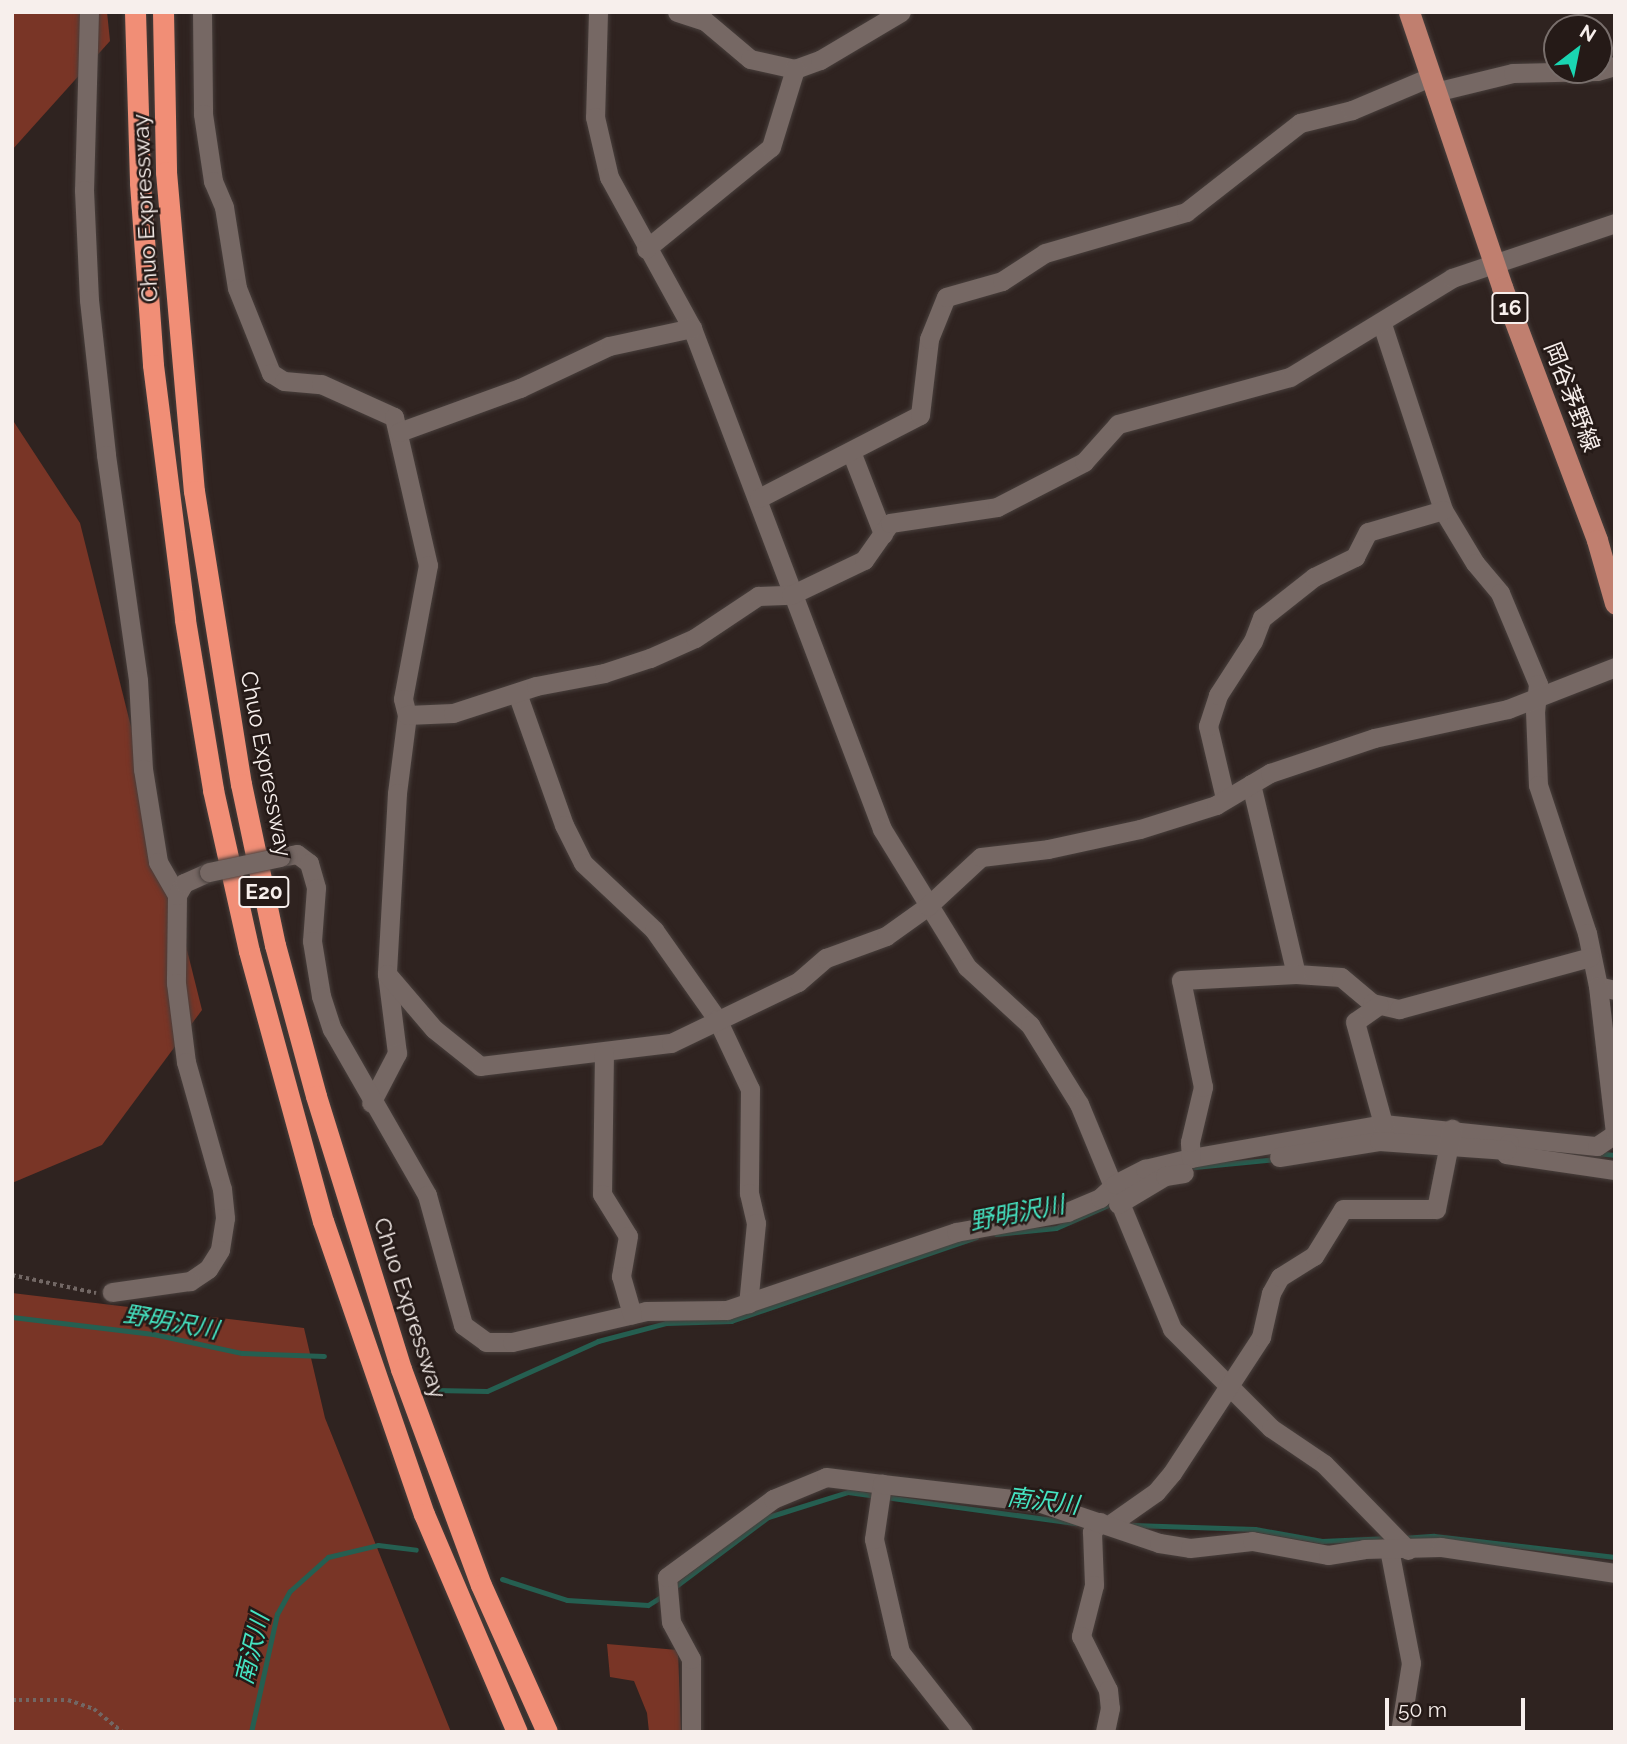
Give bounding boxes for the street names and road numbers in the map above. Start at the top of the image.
street label: Chuo Expressway [126,113,164,303]
road number: 16 [1491,290,1529,326]
street label: 岡谷茅野線 [1539,338,1605,456]
street label: Chuo Expressway [234,669,298,859]
road number: E20 [238,874,290,910]
street label: Chuo Expressway [368,1214,452,1402]

